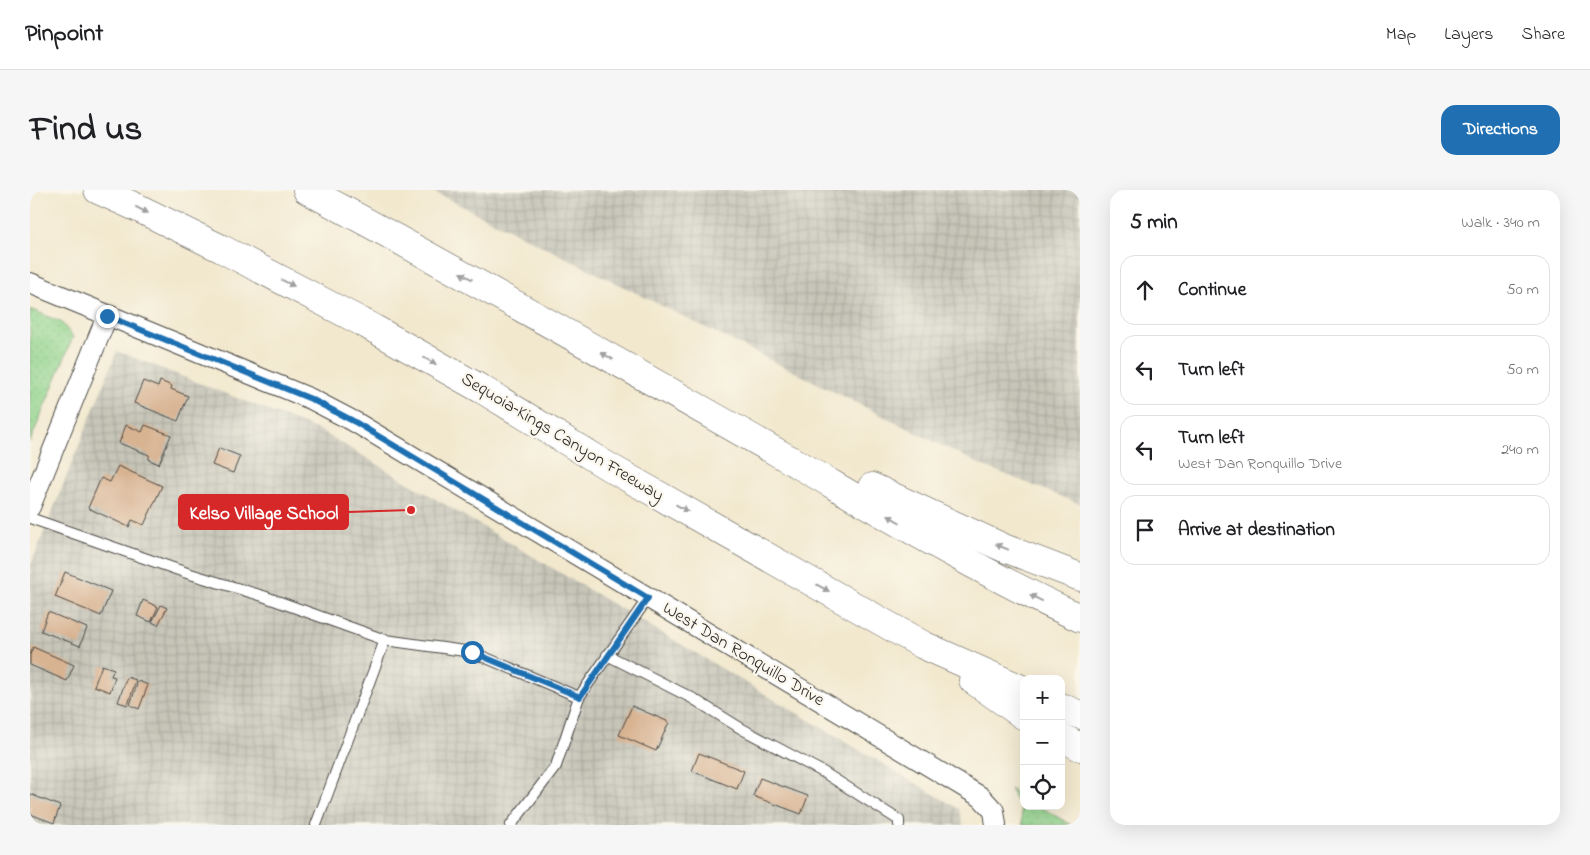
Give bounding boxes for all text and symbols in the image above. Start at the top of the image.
text: Pinpoint [25,17,103,52]
text: Map [1386,22,1416,48]
text: Layers [1444,22,1494,48]
text: Share [1522,22,1565,48]
text: Find us [30,105,142,156]
button: Directions [1441,105,1560,155]
one-way arrow [135,206,150,214]
text: 5 min [1130,208,1178,238]
text: Walk · 340 m [1461,211,1540,235]
one-way arrow [459,272,472,281]
icon: ahead [1131,276,1159,304]
text: Continue [1178,277,1246,304]
text: 50 m [1507,278,1539,302]
one-way arrow [280,279,295,287]
route end [96,305,119,328]
one-way arrow [600,352,615,360]
one-way arrow [424,356,437,365]
icon: left [1131,356,1159,384]
text: Turn left [1178,357,1245,384]
text: 50 m [1507,358,1539,382]
street label: Sequoia–Kings Canyon Freeway [455,367,668,510]
text: Turn left [1178,425,1245,452]
icon: left [1131,436,1159,464]
text: 240 m [1501,438,1539,462]
text: West Dan Ronquillo Drive [1178,452,1342,476]
callout: Kelso Village School [179,495,348,529]
text: Kelso Village School [189,501,339,530]
one-way arrow [675,504,688,513]
one-way arrow [886,515,901,523]
icon: arrive [1131,516,1159,544]
text: Arrive at destination [1178,517,1335,544]
one-way arrow [995,542,1009,550]
one-way arrow [816,584,830,593]
one-way arrow [1029,593,1043,601]
street label: West Dan Ronquillo Drive [657,596,830,714]
route start [461,641,484,664]
map controls [1020,675,1065,810]
button: + [1020,675,1065,720]
button: − [1020,720,1065,765]
button: locate [1020,765,1065,810]

